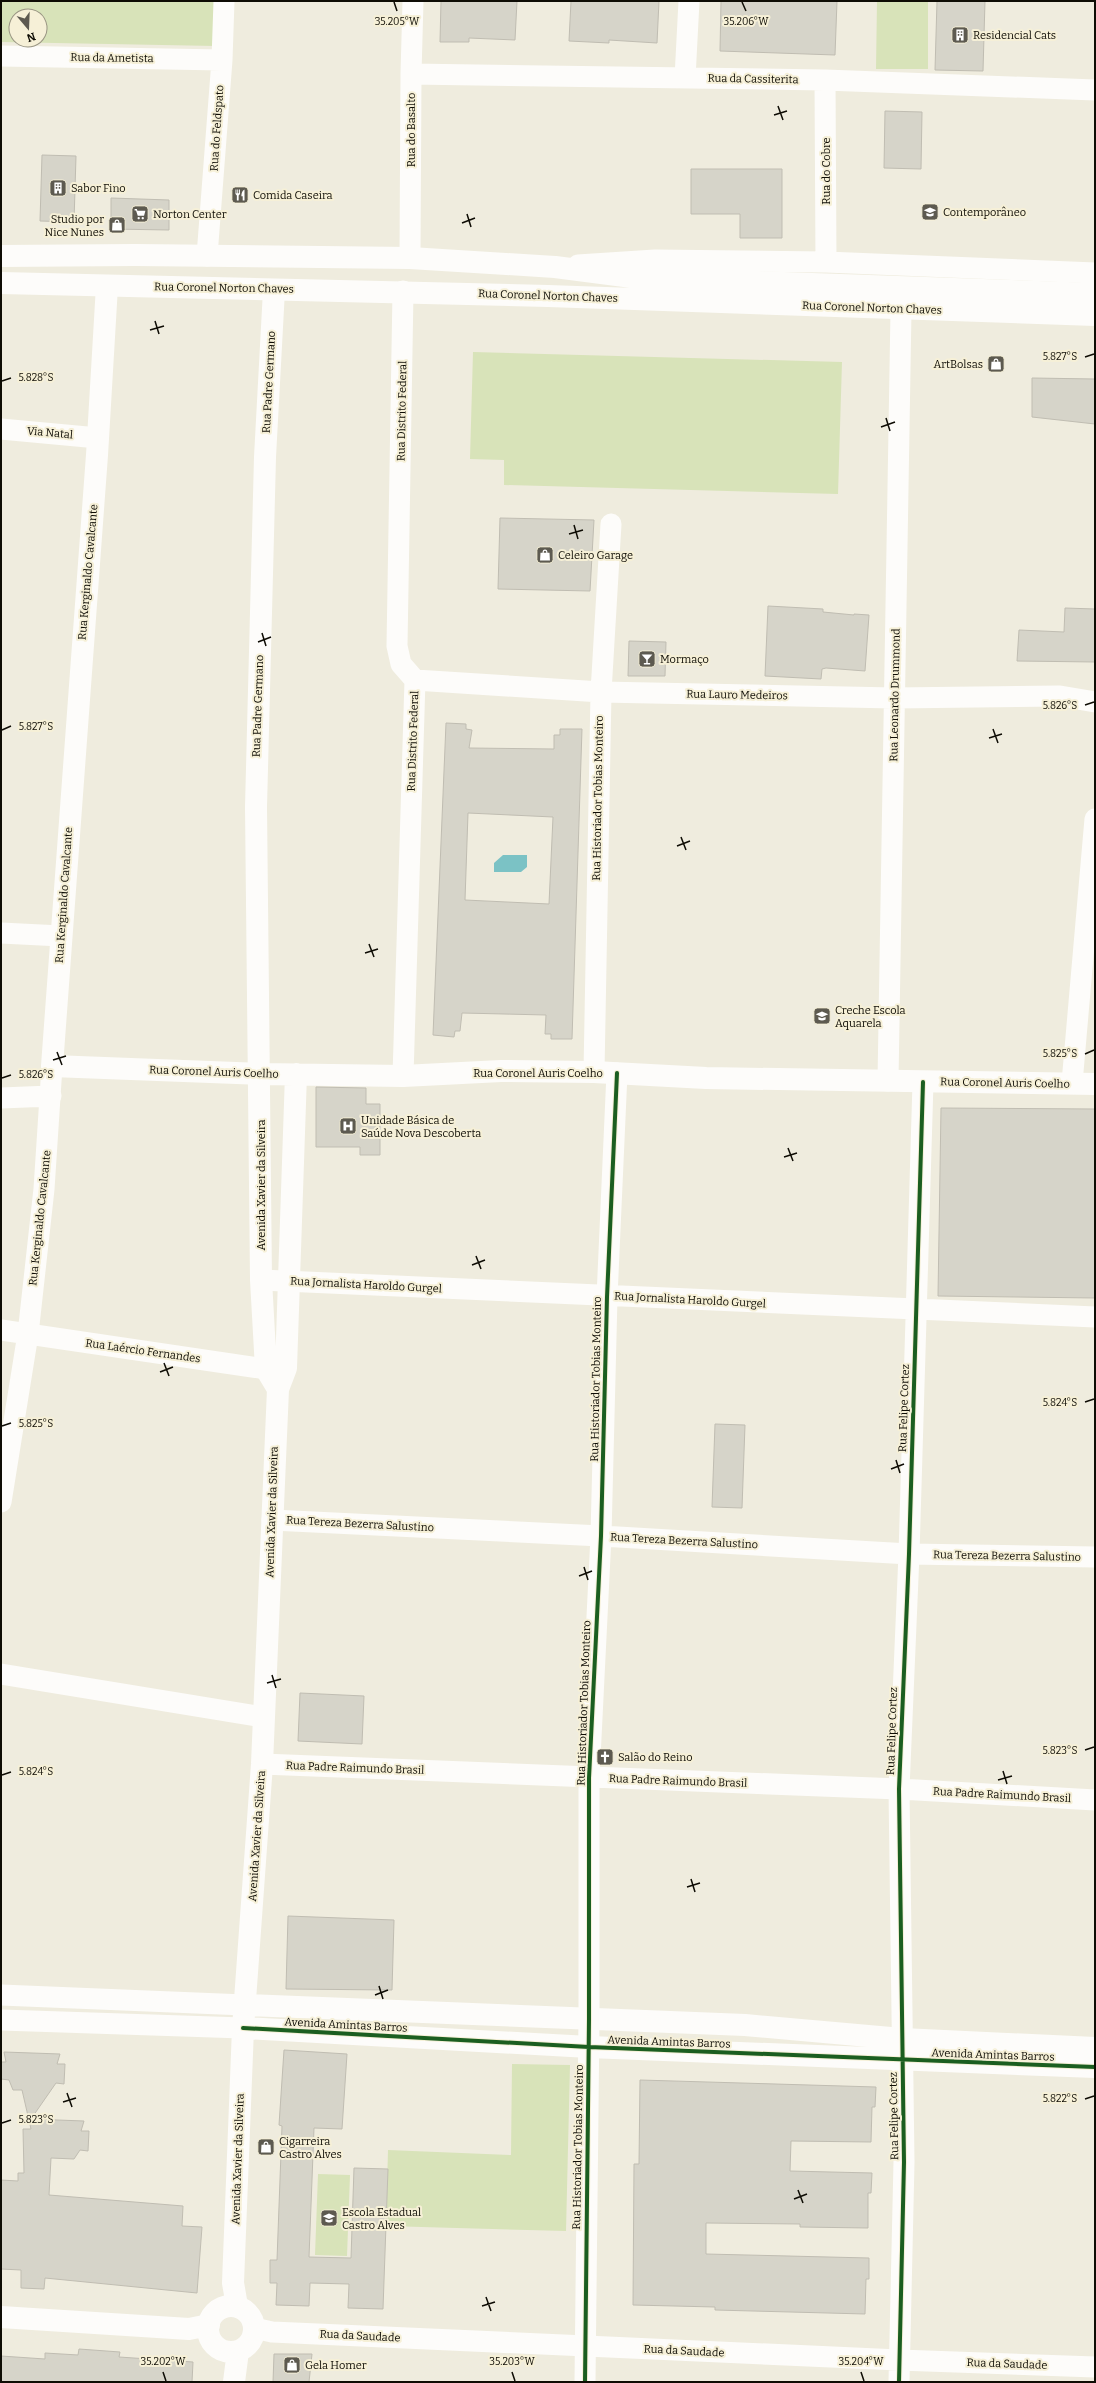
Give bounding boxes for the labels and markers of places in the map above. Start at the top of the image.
building icon: Residencial Cats [950,25,970,45]
place label: Residencial Cats [973,29,1056,42]
building icon: Sabor Fino [48,178,68,198]
place label: Sabor Fino [71,182,126,195]
restaurant icon: Comida Caseira [230,185,250,205]
place label: Comida Caseira [253,189,332,202]
school or university icon: Contemporâneo [920,202,940,222]
supermarket icon: Norton Center [130,204,150,224]
place label: Contemporâneo [943,206,1026,219]
place label: Norton Center [153,208,227,221]
place label: Studio por Nice Nunes [45,213,104,239]
shop icon: Studio por Nice Nunes [107,215,127,235]
shop icon: ArtBolsas [986,354,1006,374]
place label: ArtBolsas [934,358,983,371]
shop icon: Celeiro Garage [535,545,555,565]
place label: Celeiro Garage [558,549,633,562]
bar icon: Mormaço [637,649,657,669]
place label: Mormaço [660,653,709,666]
place label: Creche Escola Aquarela [835,1004,906,1030]
school or university icon: Creche Escola Aquarela [812,1006,832,1026]
place label: Unidade Básica de Saúde Nova Descoberta [361,1114,481,1140]
hospital icon: Unidade Básica de Saúde Nova Descoberta [338,1116,358,1136]
church icon: Salão do Reino [595,1747,615,1767]
place label: Salão do Reino [618,1751,693,1764]
place label: Cigarreira Castro Alves [279,2135,342,2161]
shop icon: Cigarreira Castro Alves [256,2137,276,2157]
place label: Escola Estadual Castro Alves [342,2206,421,2232]
school or university icon: Escola Estadual Castro Alves [319,2208,339,2228]
shop icon: Gela Homer [282,2355,302,2375]
place label: Gela Homer [305,2359,367,2372]

